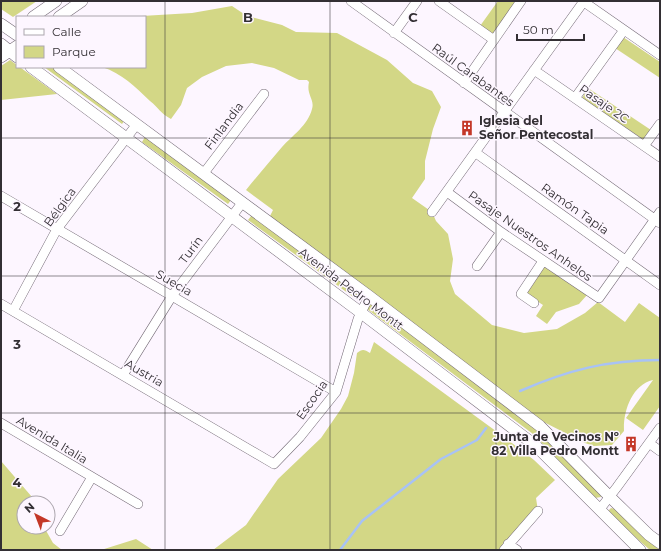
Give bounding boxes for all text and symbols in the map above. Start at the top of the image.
text: B [243,9,253,25]
text: C [408,9,418,25]
legend [16,16,146,68]
scale bar [517,16,584,42]
text: 50 m [523,22,554,37]
text: Calle [52,24,81,39]
street label: Raúl Carabantes [429,40,517,110]
text: Parque [52,44,96,59]
street label: Pasaje 2C [576,81,633,126]
street label: Finlandia [201,99,246,152]
place label: Iglesia del Señor Pentecostal [479,113,593,142]
building icon: Iglesia del Señor Pentecostal [458,119,476,137]
street label: Ramón Tapia [539,180,612,237]
street label: Bélgica [40,184,79,229]
street label: Pasaje Nuestros Anhelos [465,187,595,284]
text: 2 [13,198,21,214]
street label: Turín [175,233,206,267]
street label: Avenida Pedro Montt [296,244,407,333]
street label: Suecia [153,266,195,299]
text: 3 [12,336,21,352]
street label: Austria [122,355,166,390]
street label: Escocia [293,377,331,422]
street label: Avenida Italia [14,412,91,467]
place label: Junta de Vecinos Nº 82 Villa Pedro Montt [491,429,620,458]
building icon: Junta de Vecinos Nº 82 Villa Pedro Montt [622,435,640,453]
text: 4 [13,474,22,490]
north arrow [16,495,56,535]
text: N [21,499,37,516]

